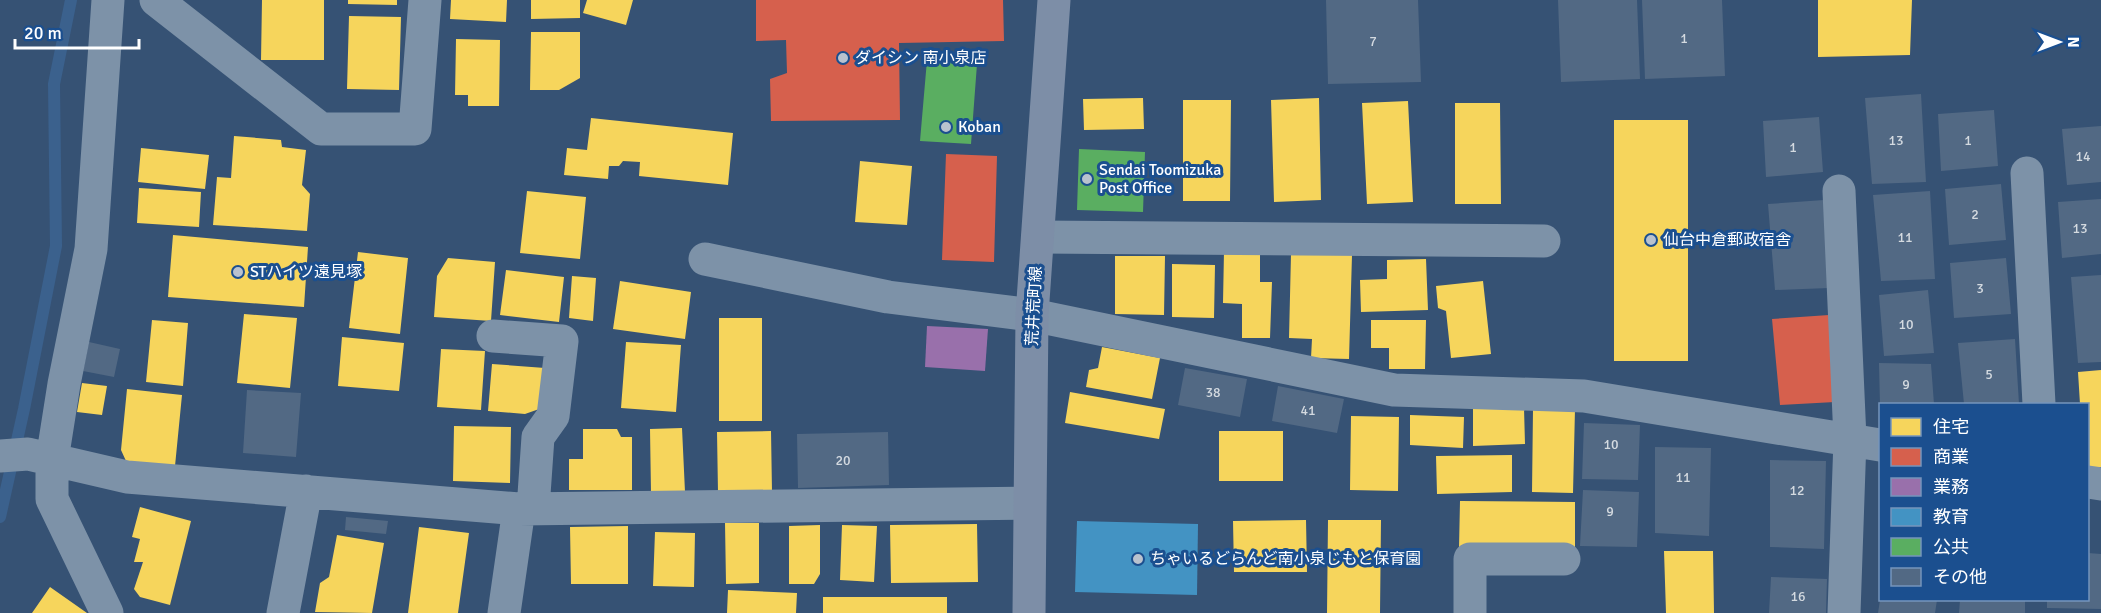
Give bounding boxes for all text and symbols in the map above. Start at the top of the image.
scale bar [15,12,140,50]
north arrow [2029,12,2089,72]
text: 20 m [24,22,62,44]
house number: 1 [1680,30,1688,47]
house number: 7 [1369,33,1377,50]
text: N [2063,36,2083,48]
place label: ダイシン 南小泉店 [855,48,987,68]
marker: ダイシン 南小泉店 [836,51,850,65]
place label: Koban [958,117,1001,137]
marker: Koban [939,120,953,134]
house number: 13 [1888,132,1904,149]
house number: 1 [1964,132,1972,149]
house number: 1 [1789,139,1797,156]
house number: 14 [2075,148,2091,165]
place label: Sendai Toomizuka Post Office [1099,160,1221,198]
marker: Sendai Toomizuka Post Office [1080,172,1094,186]
house number: 2 [1971,206,1979,223]
house number: 13 [2072,220,2088,237]
house number: 11 [1897,229,1913,246]
place label: 仙台中倉郵政宿舎 [1663,230,1791,250]
marker: 仙台中倉郵政宿舎 [1644,233,1658,247]
place label: STハイツ遠見塚 [250,262,362,282]
marker: STハイツ遠見塚 [231,265,245,279]
street label: 荒井荒町線 [1022,266,1046,346]
house number: 3 [1976,280,1984,297]
house number: 10 [1898,316,1914,333]
house number: 5 [1985,366,1993,383]
house number: 9 [1902,376,1910,393]
house number: 38 [1205,384,1221,401]
house number: 41 [1300,402,1316,419]
legend [1879,403,2089,601]
text: 住宅 [1933,416,1969,438]
house number: 10 [1603,436,1619,453]
text: 商業 [1933,446,1969,468]
house number: 20 [835,452,851,469]
house number: 11 [1675,469,1691,486]
text: 業務 [1933,476,1969,498]
house number: 12 [1789,482,1805,499]
house number: 9 [1606,503,1614,520]
text: 教育 [1933,506,1969,528]
text: 公共 [1933,536,1969,558]
place label: ちゃいるどらんど南小泉じもと保育園 [1150,549,1421,569]
marker: ちゃいるどらんど南小泉じもと保育園 [1131,552,1145,566]
text: その他 [1933,566,1987,588]
house number: 16 [1790,588,1806,605]

